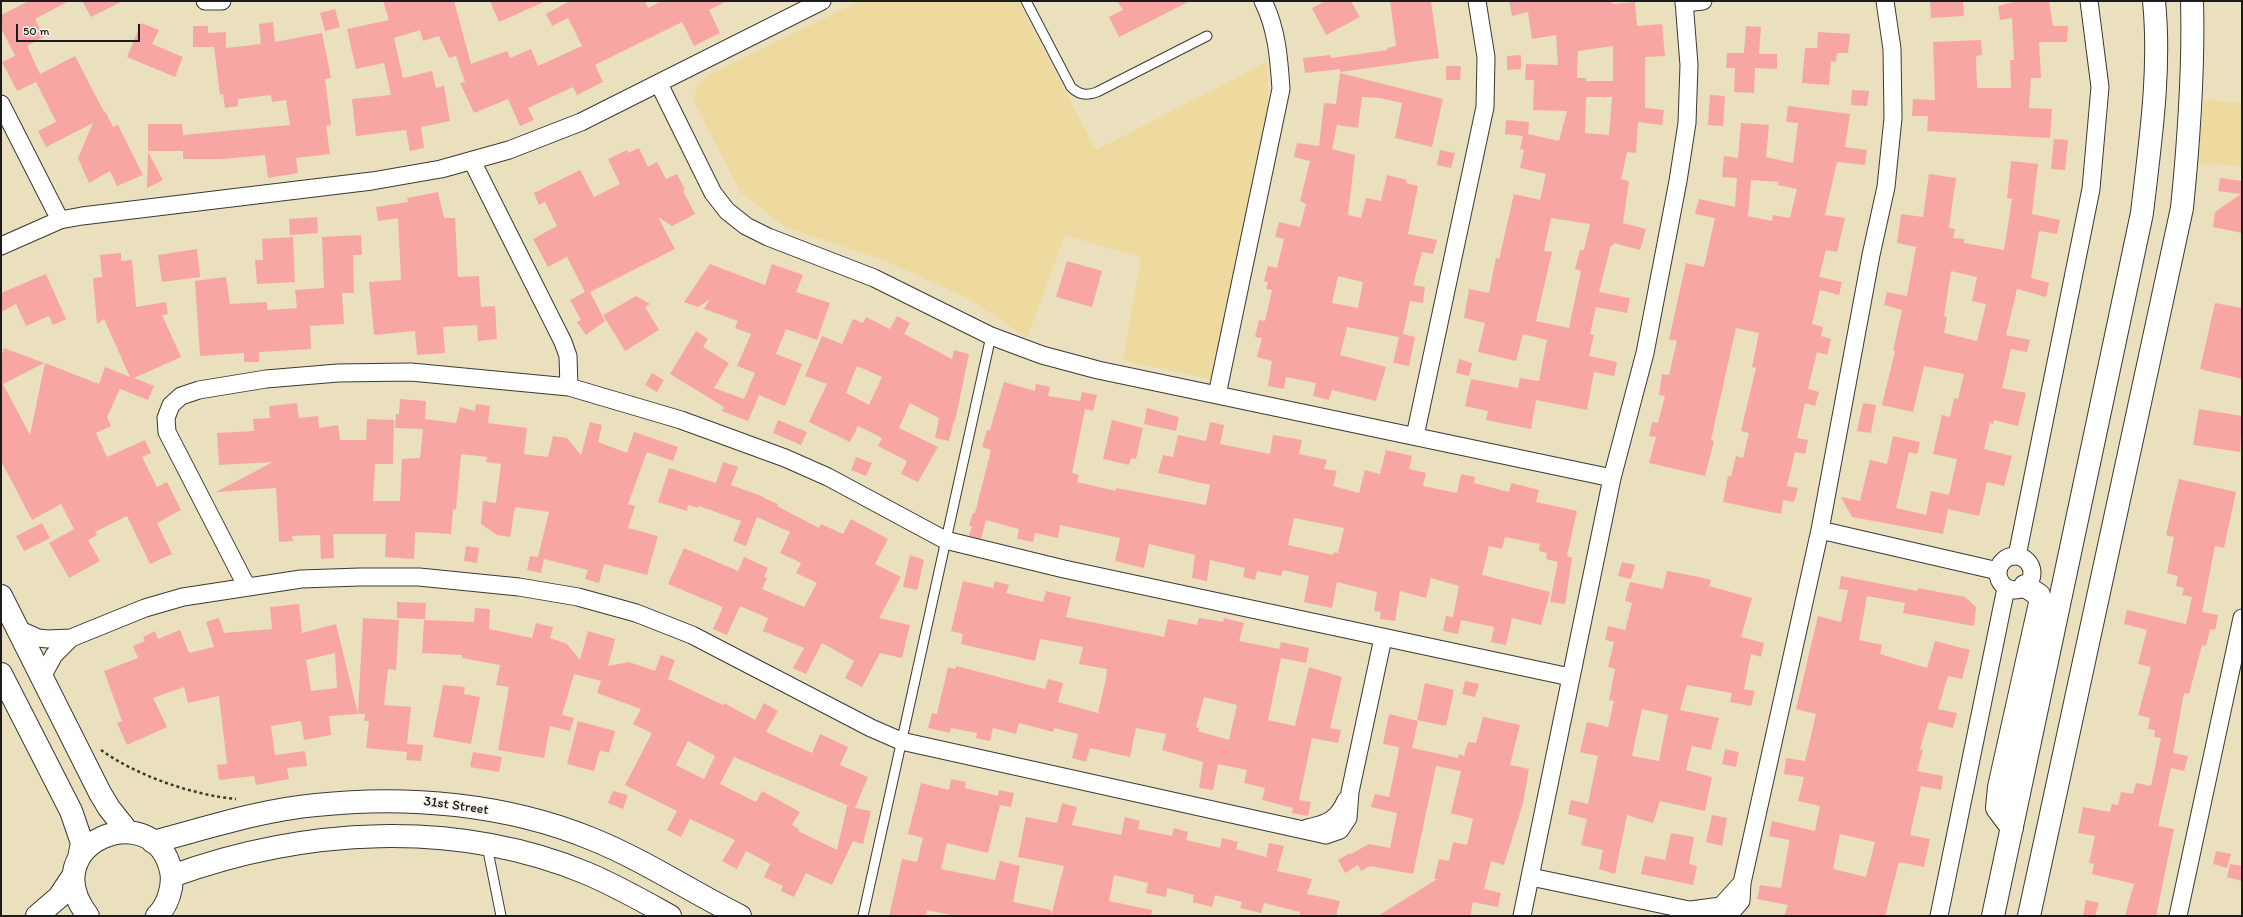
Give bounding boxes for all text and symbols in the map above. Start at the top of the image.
scale bar [18,16,142,42]
text: 50 m [23,24,49,38]
street label: 31st Street [422,793,490,819]

